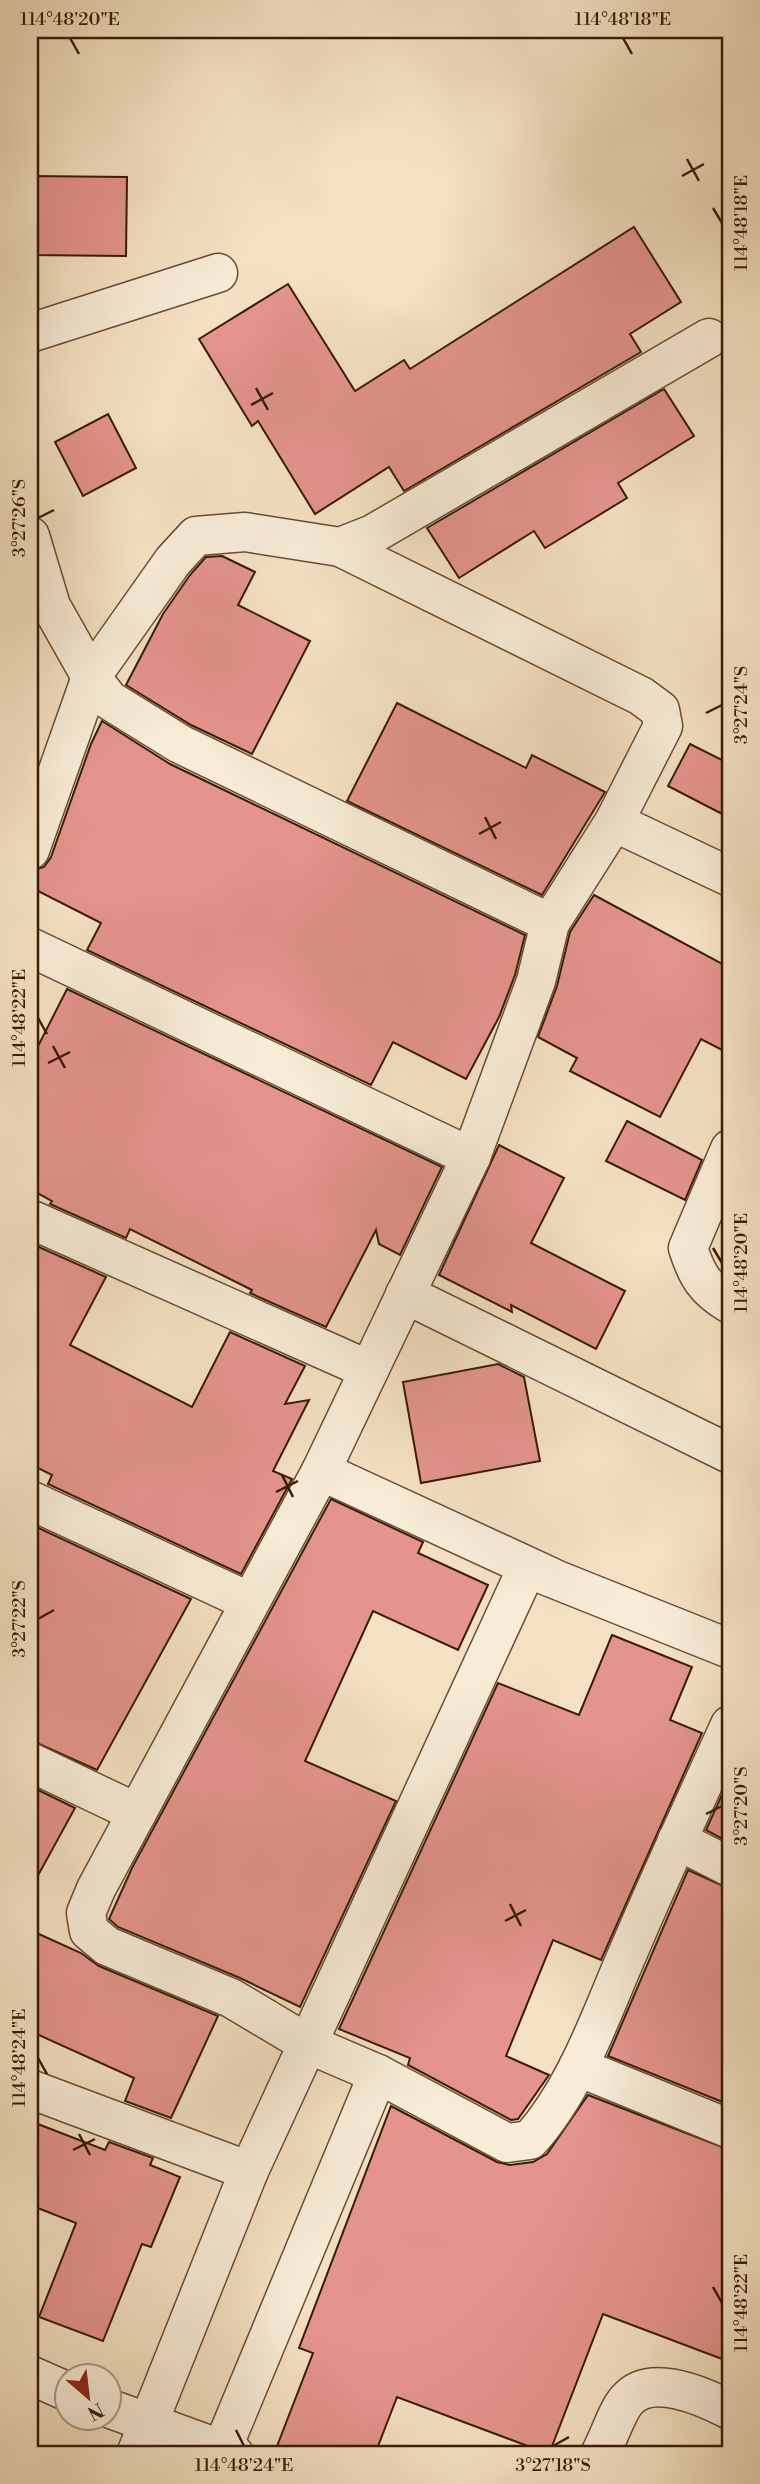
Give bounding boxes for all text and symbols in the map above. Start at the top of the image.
text: 114°48'20"E [20,8,120,31]
text: 114°48'18"E [575,8,671,31]
text: 114°48'18"E [730,175,753,271]
text: 3°27'26"S [8,479,31,557]
text: 3°27'24"S [730,666,753,744]
text: 114°48'22"E [8,969,31,1067]
text: 114°48'20"E [730,1213,753,1313]
text: 3°27'22"S [8,1580,31,1658]
text: 3°27'20"S [730,1766,753,1846]
text: 114°48'24"E [8,2008,31,2108]
text: 114°48'22"E [730,2254,753,2352]
north arrow [52,2362,122,2432]
text: N [83,2397,108,2425]
text: 114°48'24"E [194,2454,294,2477]
text: 3°27'18"S [515,2454,591,2477]

